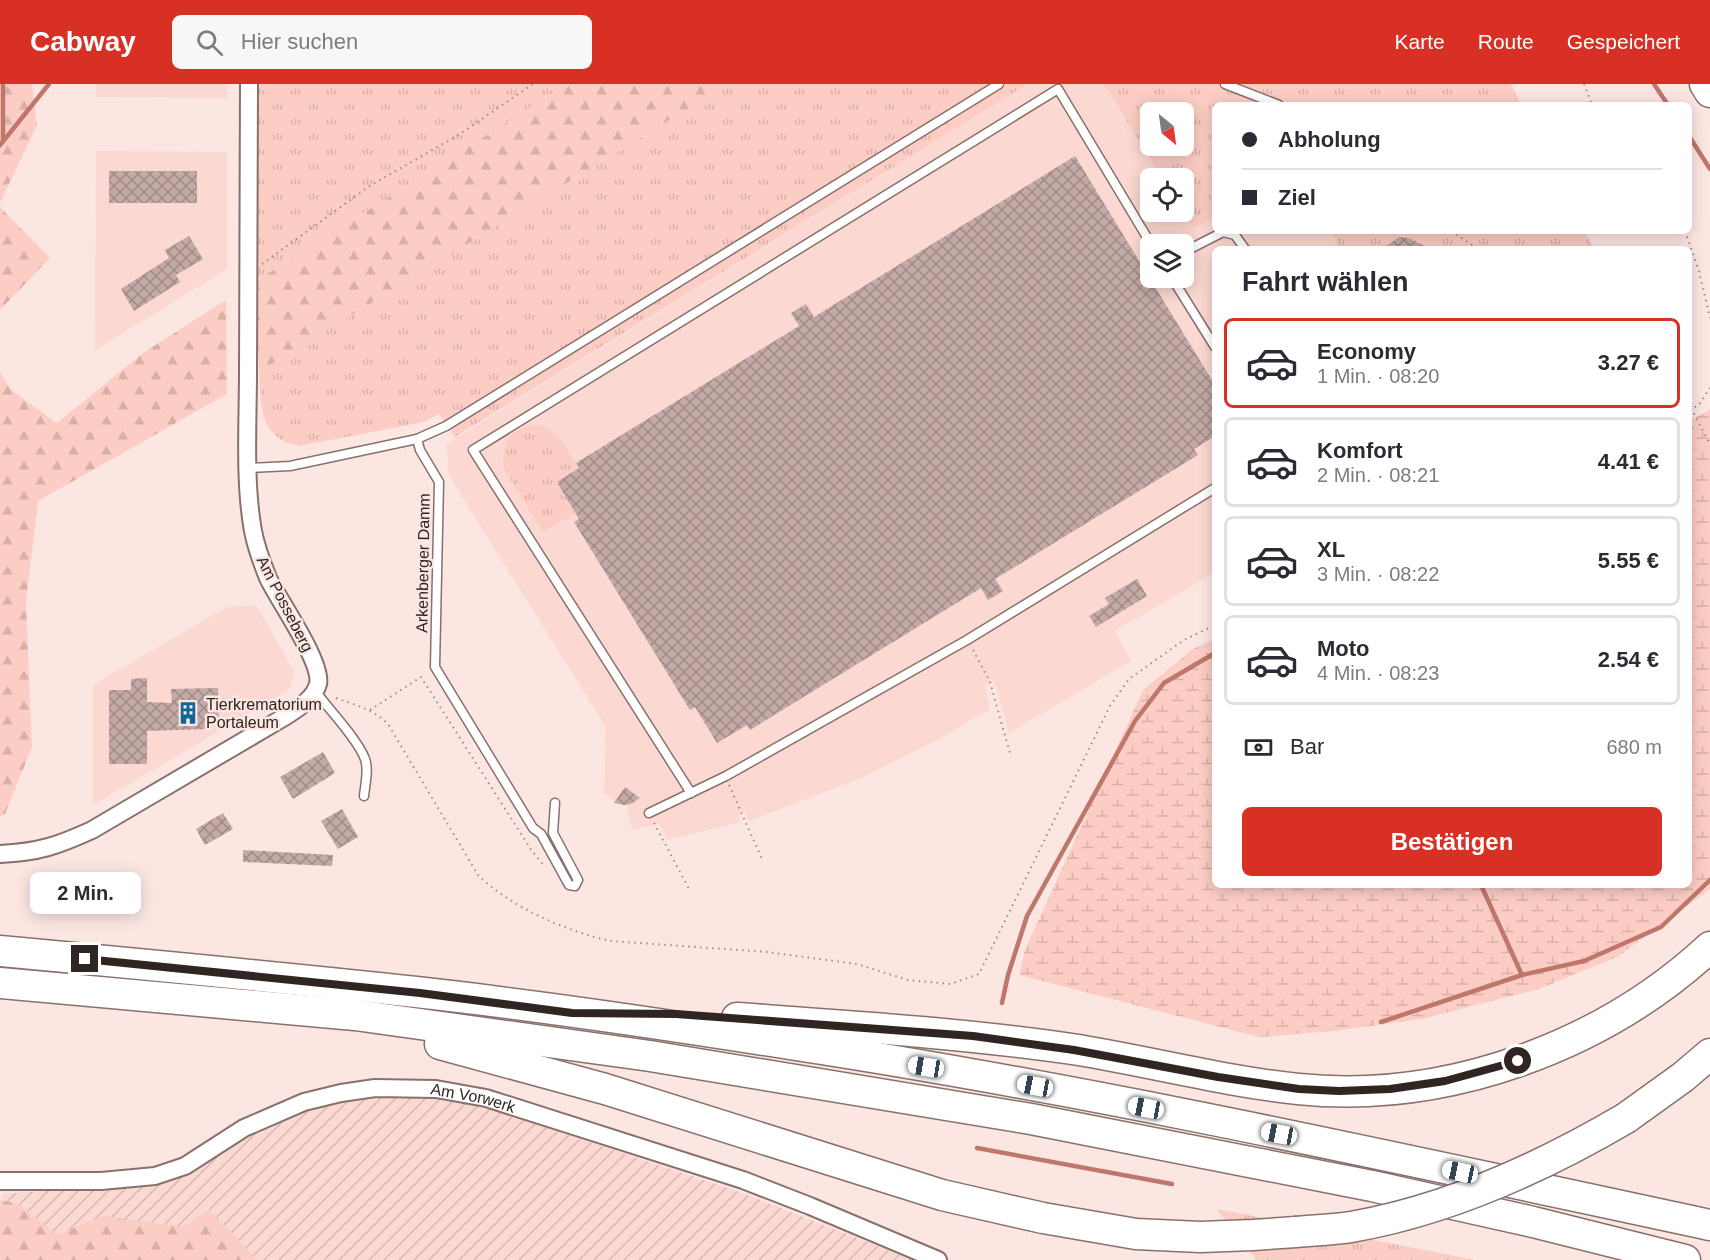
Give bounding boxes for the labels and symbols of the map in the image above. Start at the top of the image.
north arrow [1140,102,1194,156]
street label: Arkenberger Damm [413,493,433,633]
street label: Am Posseberg [254,553,316,655]
place label: Tierkrematorium Portaleum [206,696,322,731]
building icon: Tierkrematorium Portaleum [175,700,201,726]
callout: 2 Min. [29,872,140,914]
route end [71,945,98,972]
route start [1504,1047,1531,1074]
car [907,1055,945,1079]
car [1016,1074,1054,1098]
street label: Am Vorwerk [430,1080,519,1116]
car [1127,1096,1165,1120]
car [1260,1122,1298,1146]
car [1441,1159,1479,1185]

